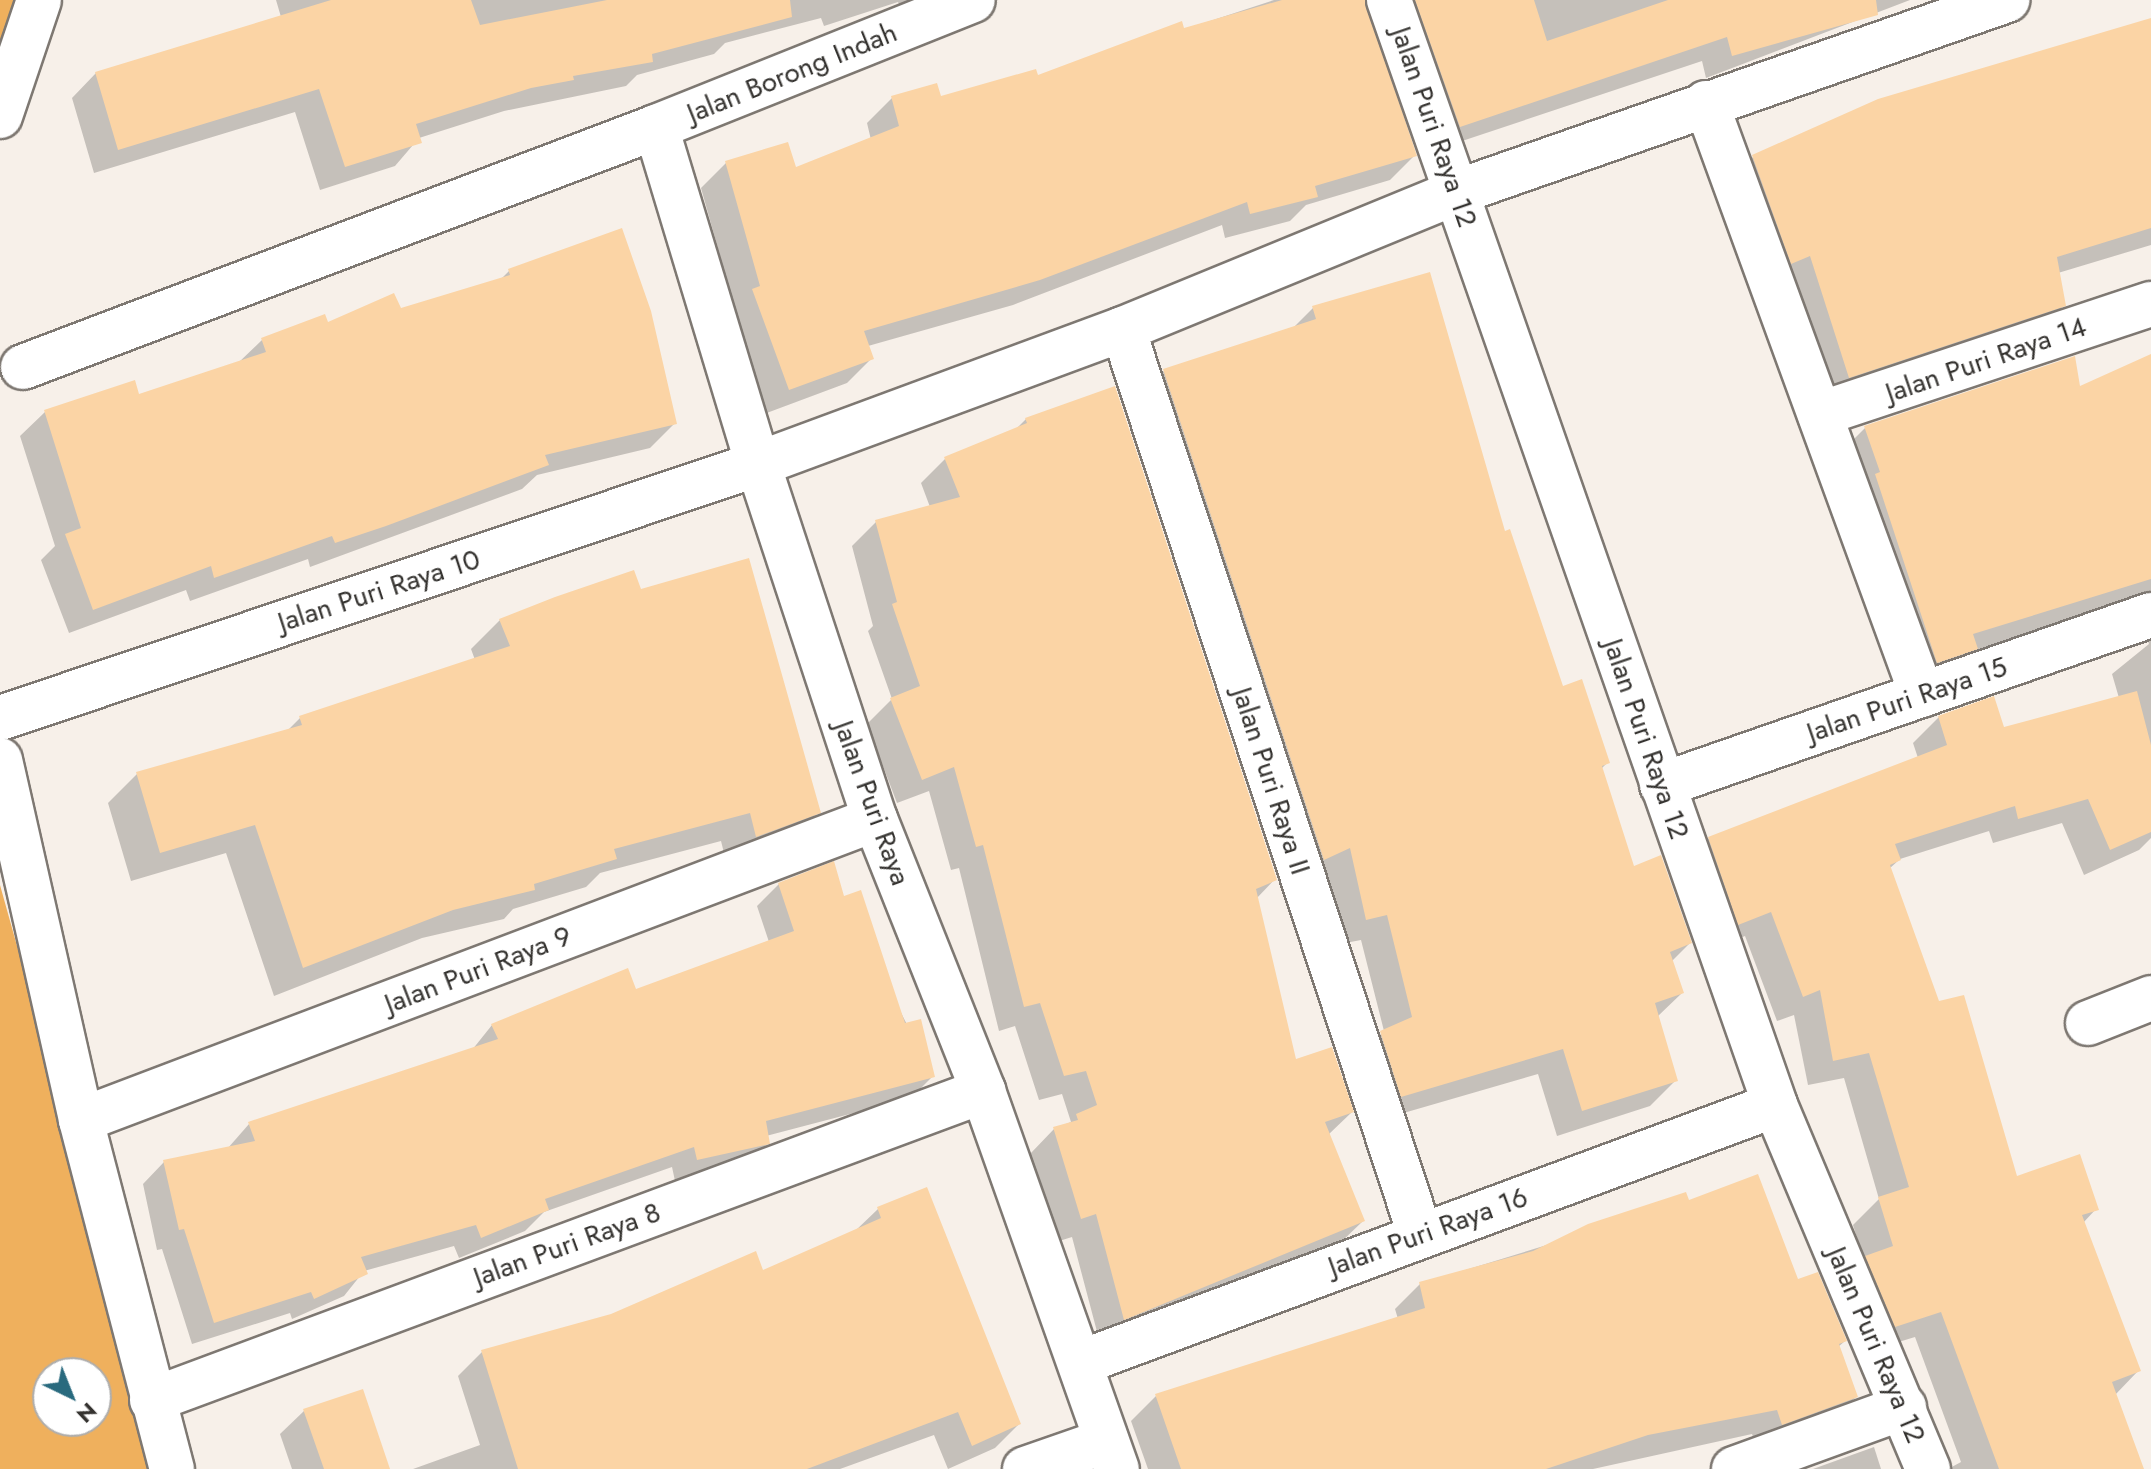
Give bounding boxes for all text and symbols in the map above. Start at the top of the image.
street label: Jalan Borong Indah [682,16,902,130]
street label: Jalan Puri Raya 12 [1384,22,1484,232]
street label: Jalan Puri Raya 14 [1881,310,2091,410]
street label: Jalan Puri Raya 10 [274,542,484,640]
street label: Jalan Puri Raya 12 [1596,634,1696,844]
street label: Jalan Puri Raya 15 [1802,650,2012,750]
street label: Jalan Puri Raya II [1225,683,1317,879]
street label: Jalan Puri Raya [827,716,917,890]
street label: Jalan Puri Raya 9 [380,919,576,1021]
street label: Jalan Puri Raya 16 [1324,1180,1532,1284]
street label: Jalan Puri Raya 8 [469,1196,665,1294]
street label: Jalan Puri Raya 12 [1820,1242,1932,1448]
north arrow [32,1357,112,1437]
text: N [70,1395,104,1431]

